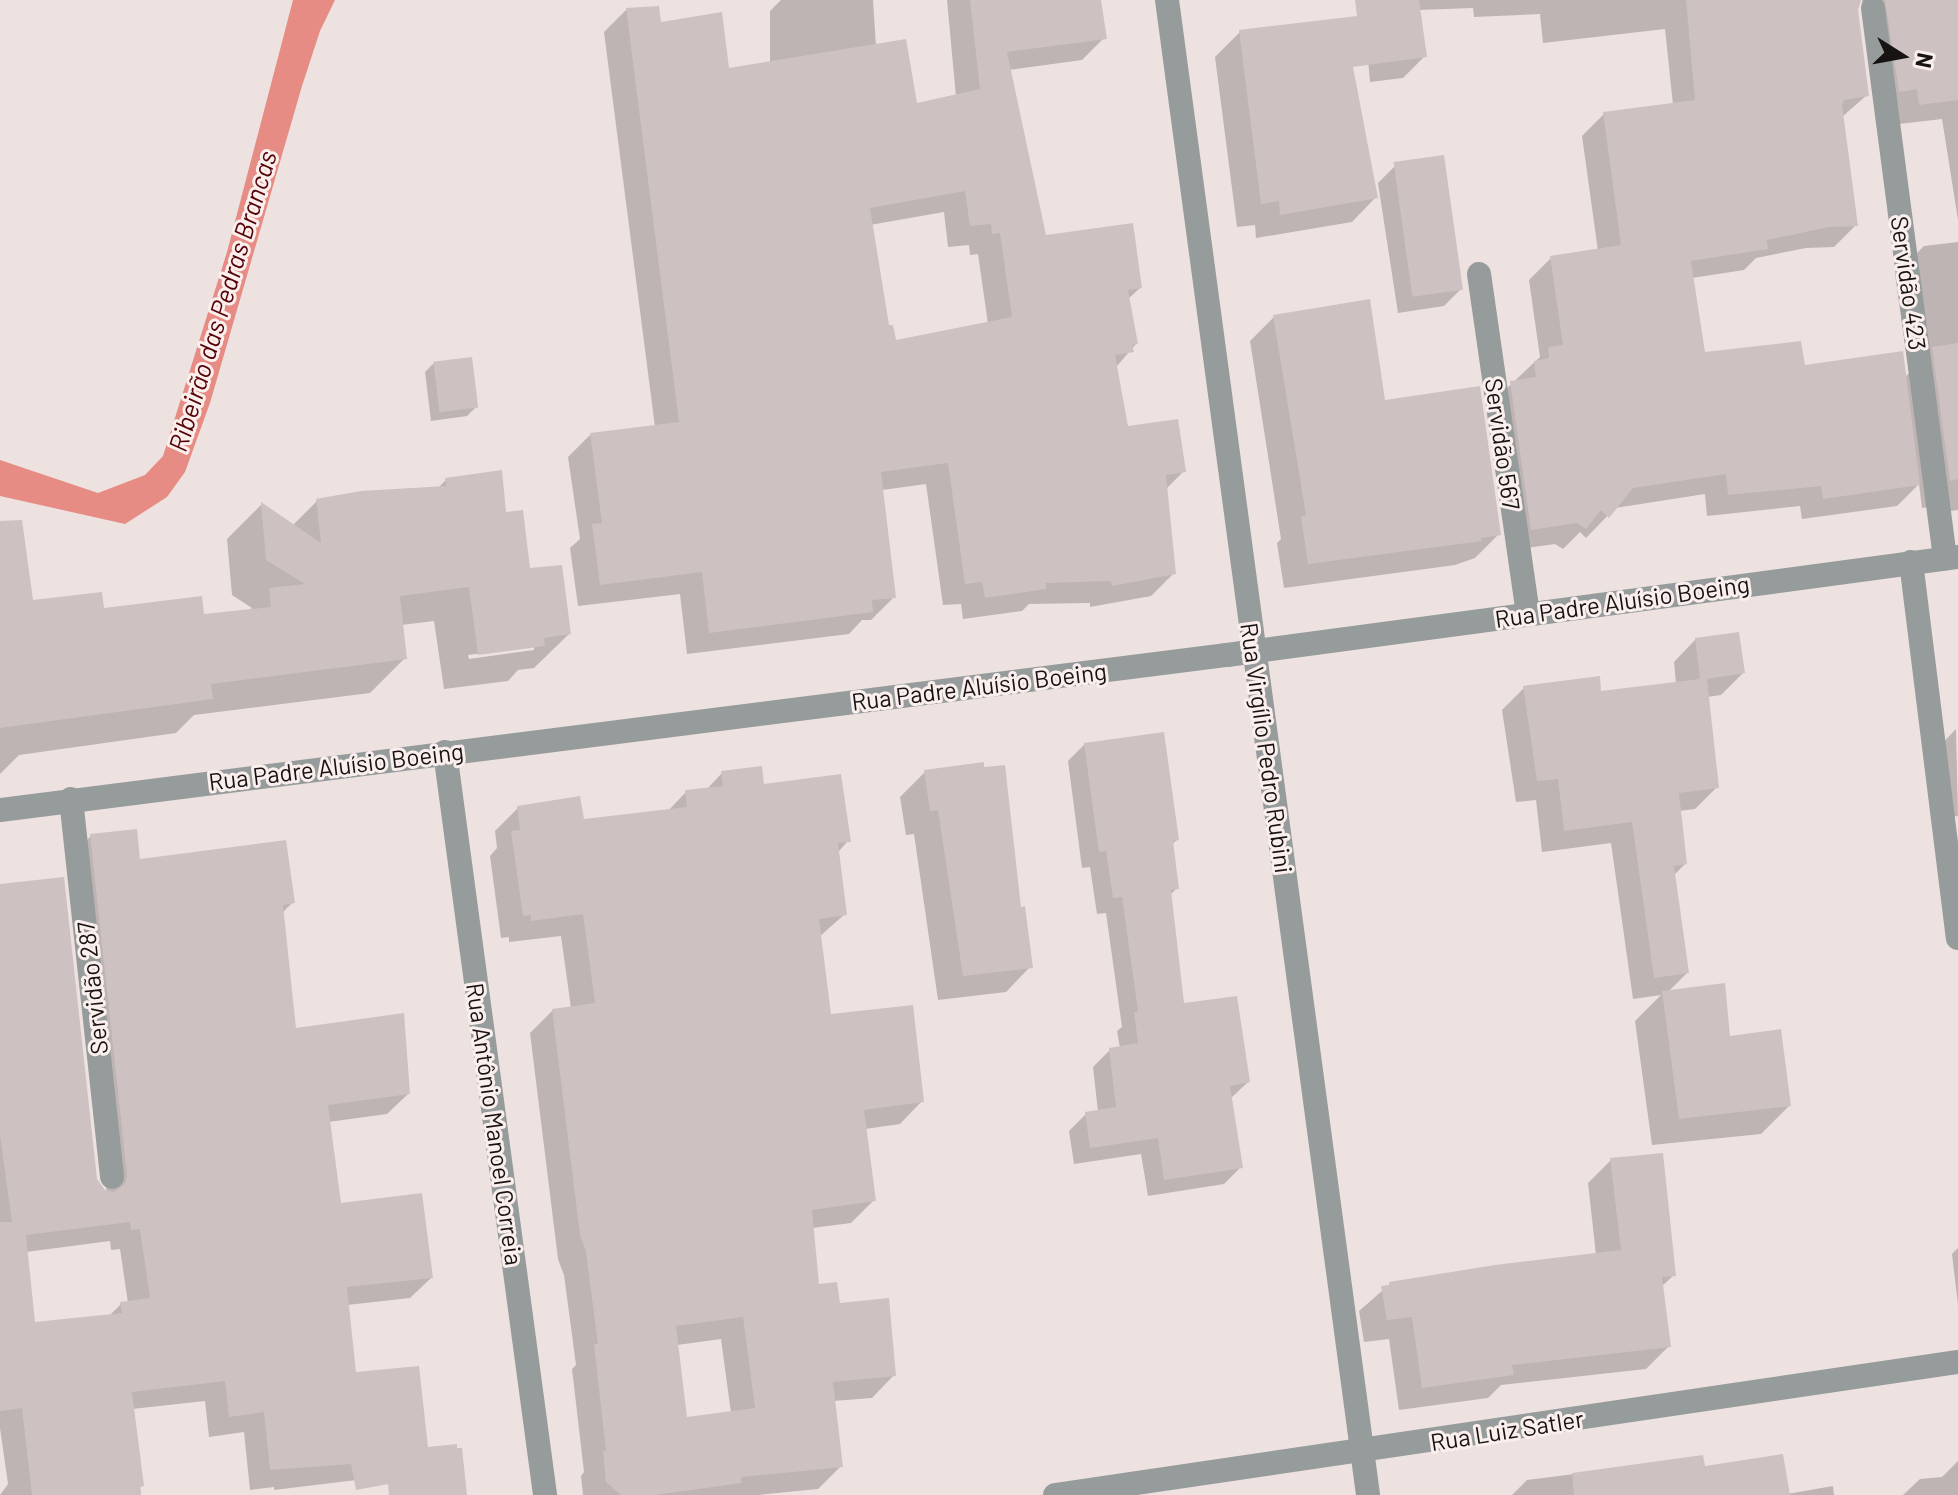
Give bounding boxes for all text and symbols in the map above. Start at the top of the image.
north arrow [1862,16,1942,96]
text: N [1911,51,1940,70]
water label: Ribeirão das Pedras Brancas [161,147,283,455]
street label: Servidão 423 [1885,214,1933,352]
street label: Servidão 567 [1479,376,1527,512]
street label: Rua Padre Aluísio Boeing [1493,569,1751,633]
street label: Rua Virgílio Pedro Rubini [1235,621,1299,875]
street label: Rua Padre Aluísio Boeing [850,656,1108,716]
street label: Rua Padre Aluísio Boeing [207,736,465,796]
street label: Servidão 287 [71,920,113,1056]
street label: Rua Antônio Manoel Correia [461,981,529,1267]
street label: Rua Luiz Satler [1428,1404,1586,1456]

